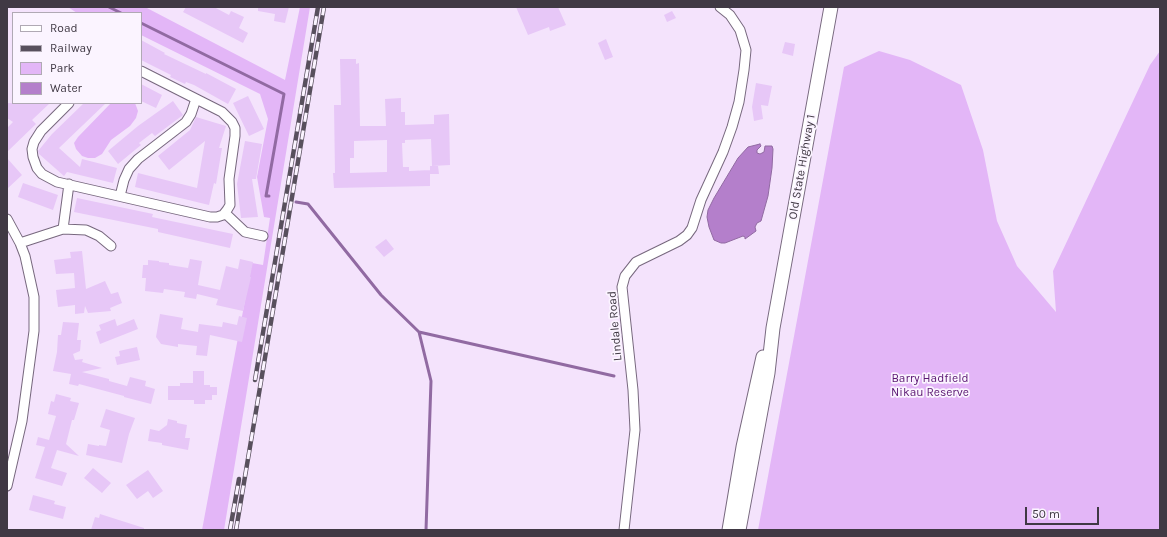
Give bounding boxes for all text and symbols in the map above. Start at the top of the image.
legend [12,12,142,104]
text: Road [50,21,78,35]
text: Railway [50,41,92,55]
text: Park [50,61,74,75]
text: Water [50,81,82,95]
street label: Old State Highway 1 [786,113,818,221]
street label: Lindale Road [605,290,625,362]
park label: Barry Hadfield Nikau Reserve [891,372,969,400]
scale bar [1027,499,1101,525]
text: 50 m [1032,507,1060,521]

